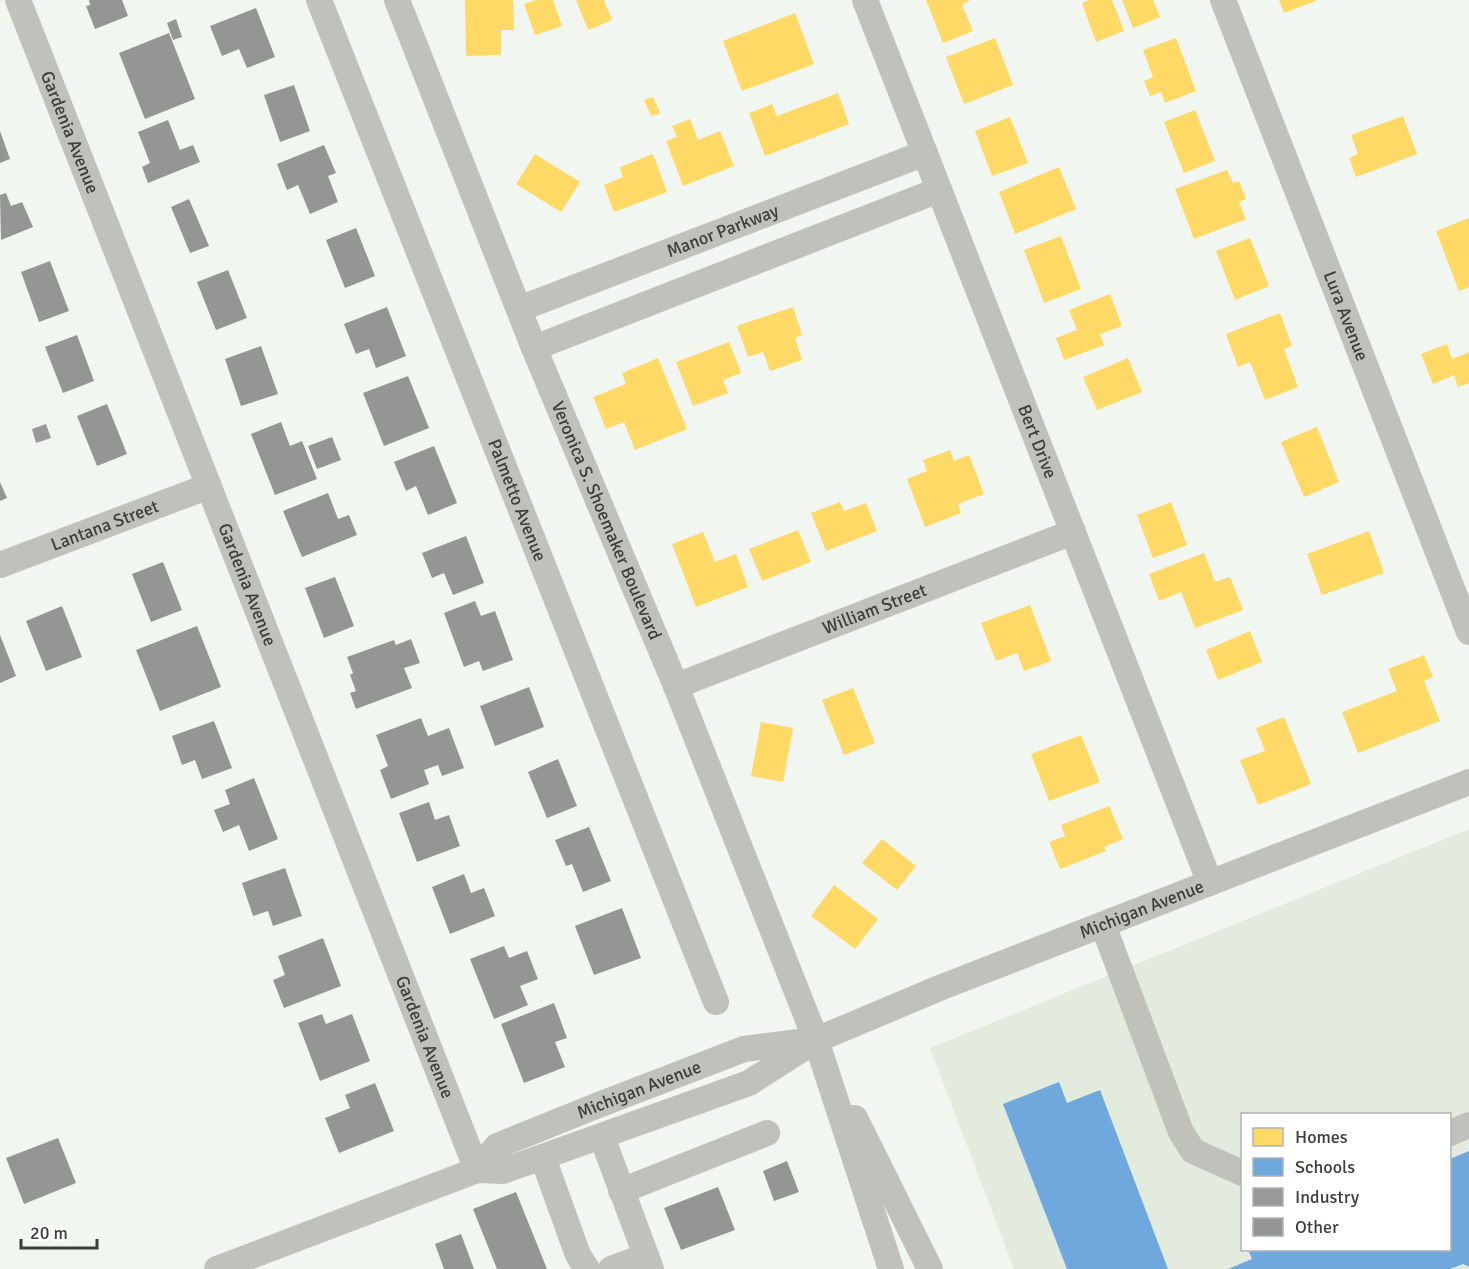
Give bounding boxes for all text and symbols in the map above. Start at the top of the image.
street label: Gardenia Avenue [36,68,104,197]
street label: Manor Parkway [663,199,782,262]
street label: Lura Avenue [1319,268,1373,364]
street label: Veronica S. Shoemaker Boulevard [547,398,666,643]
street label: Bert Drive [1013,401,1062,482]
street label: Palmetto Avenue [483,436,551,565]
street label: Lantana Street [48,495,162,556]
street label: Gardenia Avenue [213,520,281,649]
street label: William Street [819,579,930,639]
street label: Michigan Avenue [1076,875,1207,943]
street label: Gardenia Avenue [391,973,459,1102]
street label: Michigan Avenue [574,1056,704,1124]
legend [1241,1113,1451,1251]
text: Homes [1295,1126,1348,1148]
text: Schools [1295,1156,1355,1178]
text: Industry [1295,1186,1360,1208]
scale bar [21,1212,98,1250]
text: Other [1295,1216,1339,1238]
text: 20 m [30,1222,68,1244]

